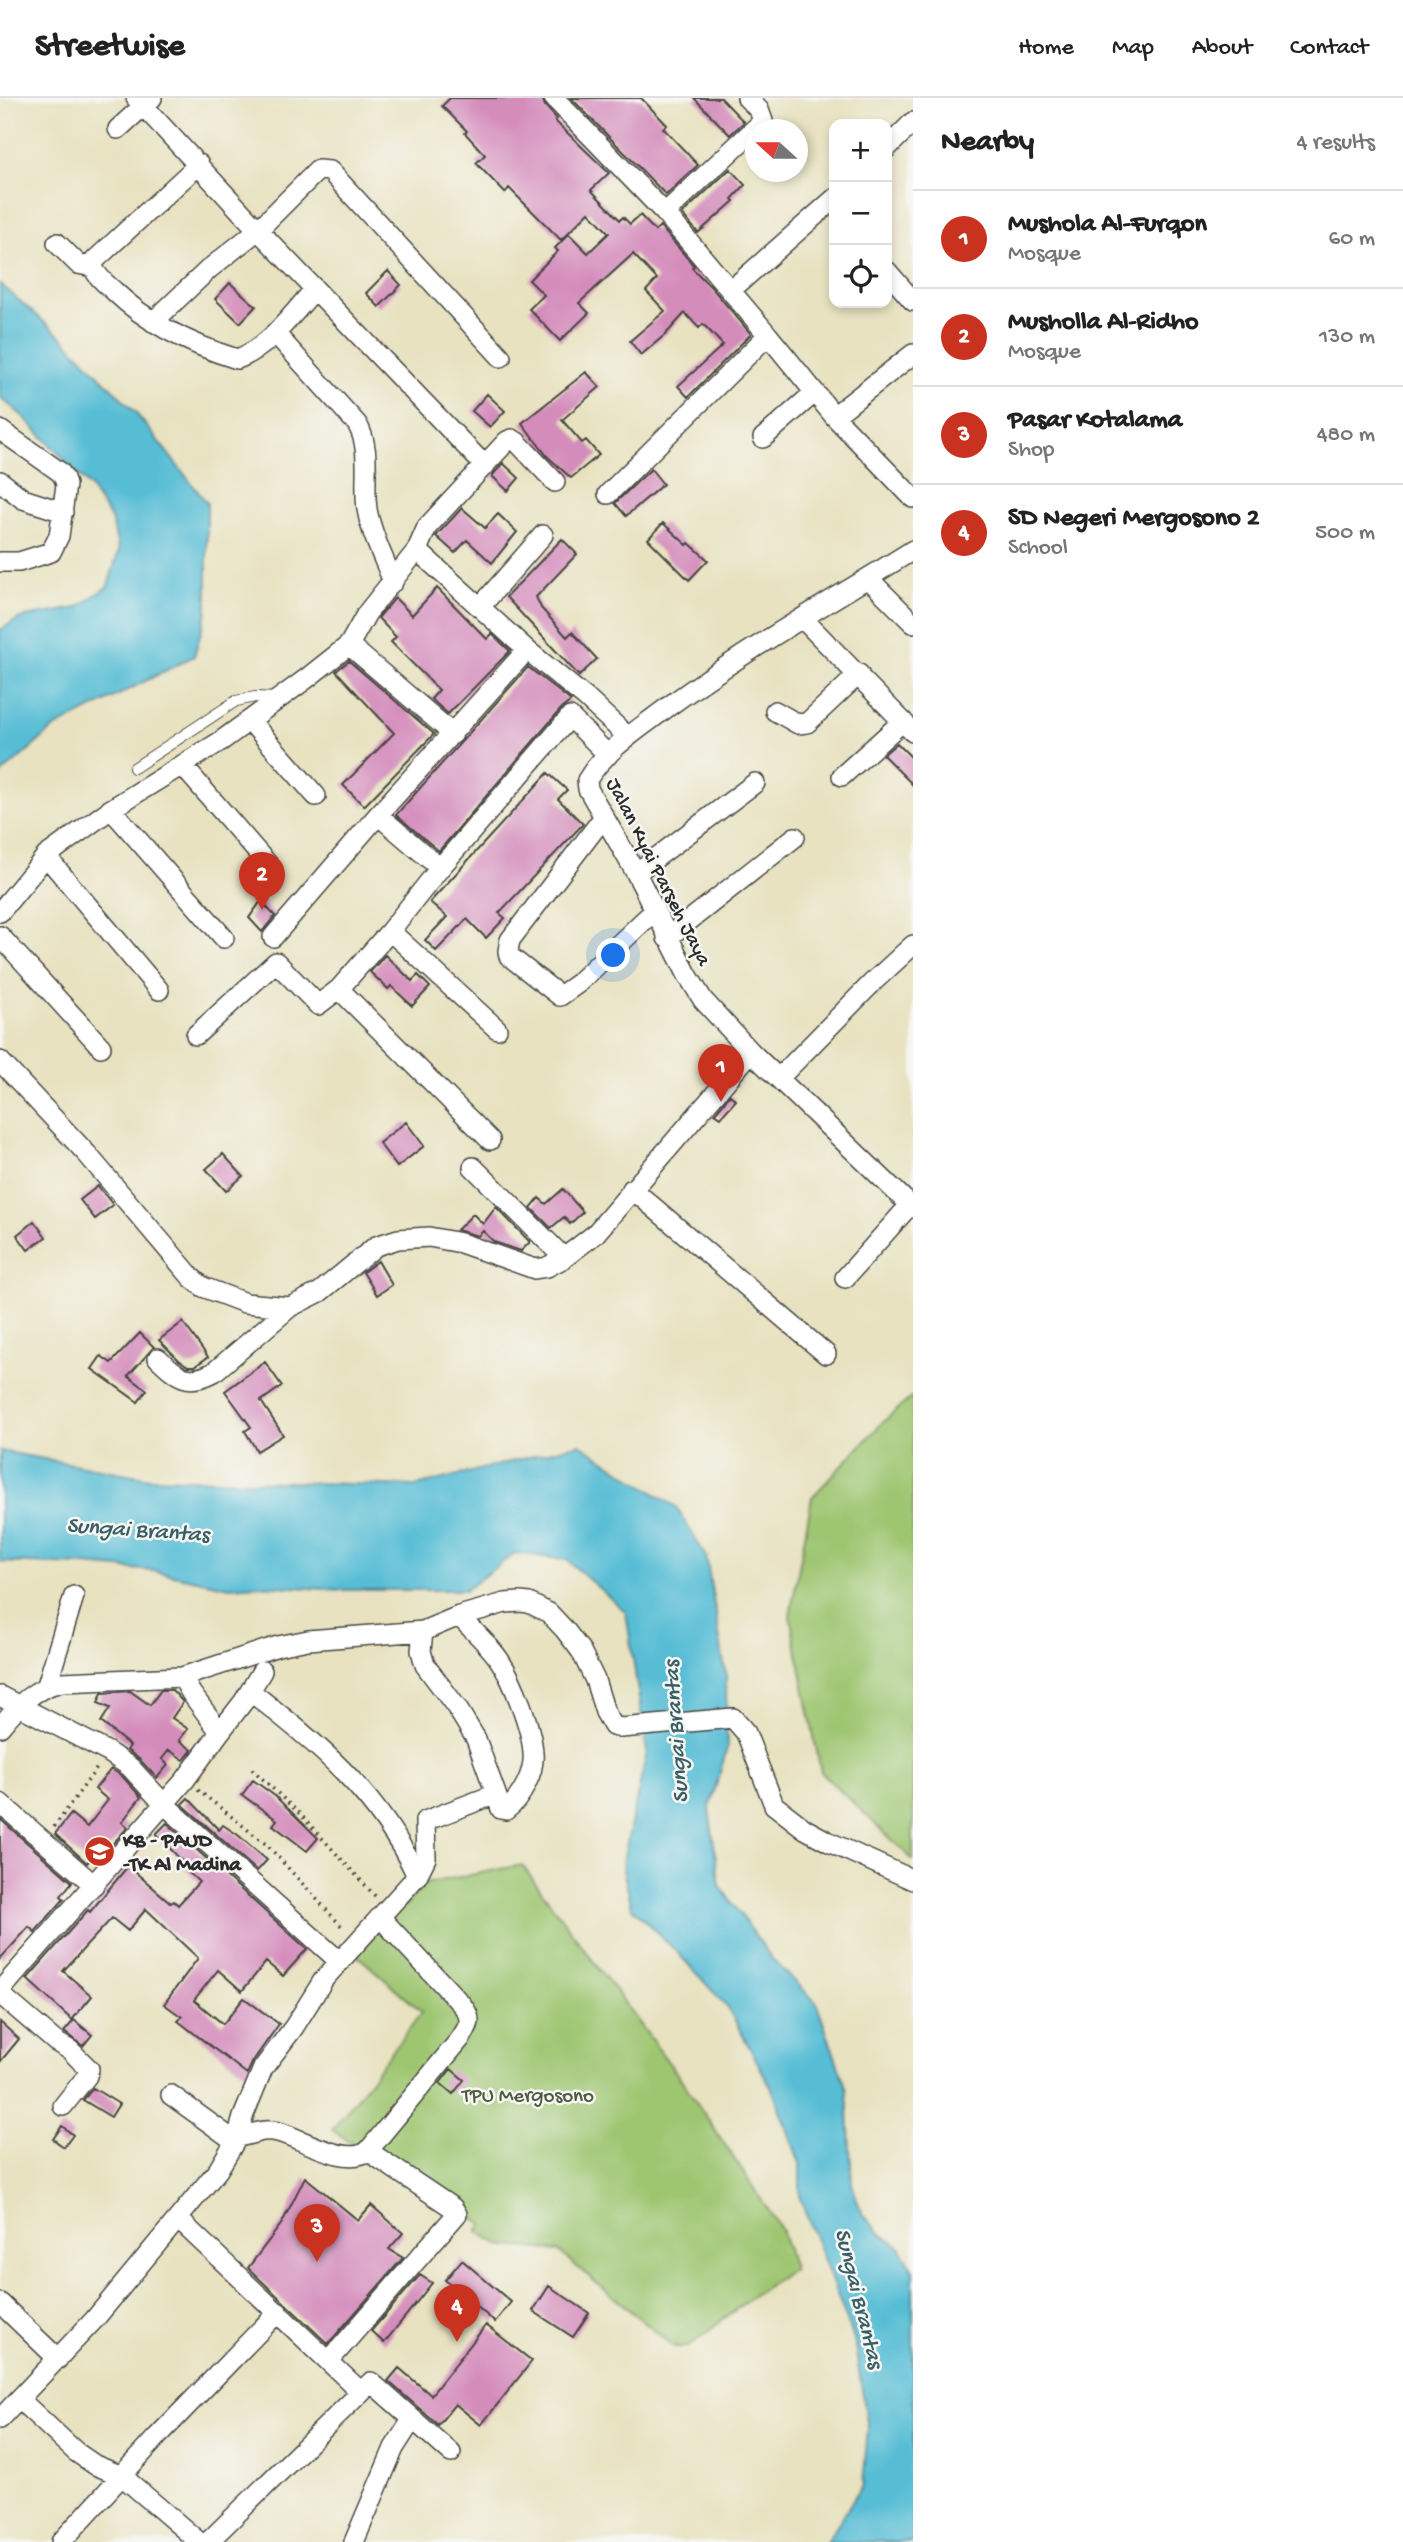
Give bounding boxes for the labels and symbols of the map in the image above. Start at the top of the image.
north arrow [745,119,808,182]
street label: Jalan Kyai Parseh Jaya [599,775,716,972]
pin: 2 [239,852,285,910]
your location [596,938,630,972]
pin: 1 [698,1044,744,1102]
water label: Sungai Brantas [66,1513,212,1550]
water label: Sungai Brantas [659,1657,696,1804]
place label: KB - PAUD -TK Al Madina [122,1830,242,1879]
school or university icon: KB - PAUD -TK Al Madina [83,1834,117,1868]
park label: TPU Mergosono [461,2085,594,2110]
pin: 3 [294,2204,340,2262]
water label: Sungai Brantas [827,2226,889,2374]
pin: 4 [434,2284,480,2342]

